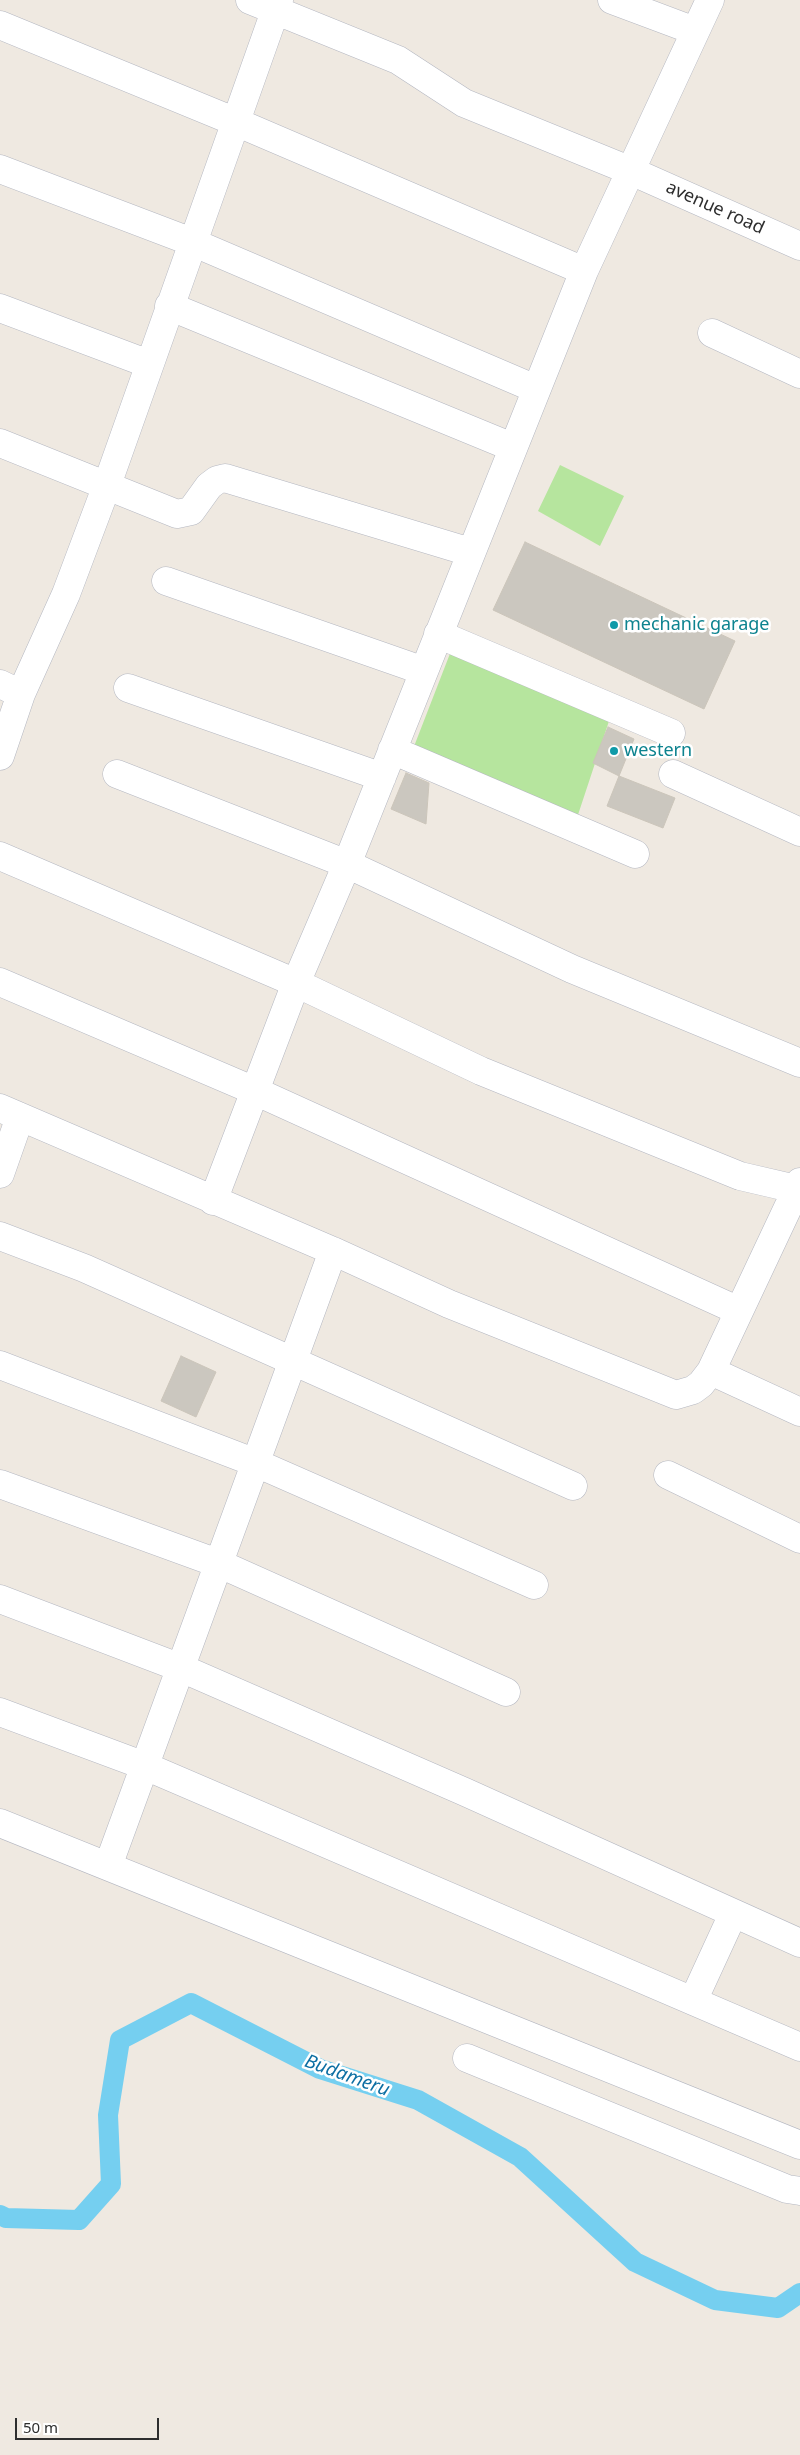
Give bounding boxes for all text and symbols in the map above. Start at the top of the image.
street label: avenue road [662,177,768,239]
place label: mechanic garage [624,614,769,636]
marker: mechanic garage [608,619,620,631]
place label: western [624,740,692,762]
marker: western [608,745,620,757]
water label: Budameru [301,2050,393,2102]
scale bar [18,2408,161,2440]
text: 50 m [23,2417,58,2437]

